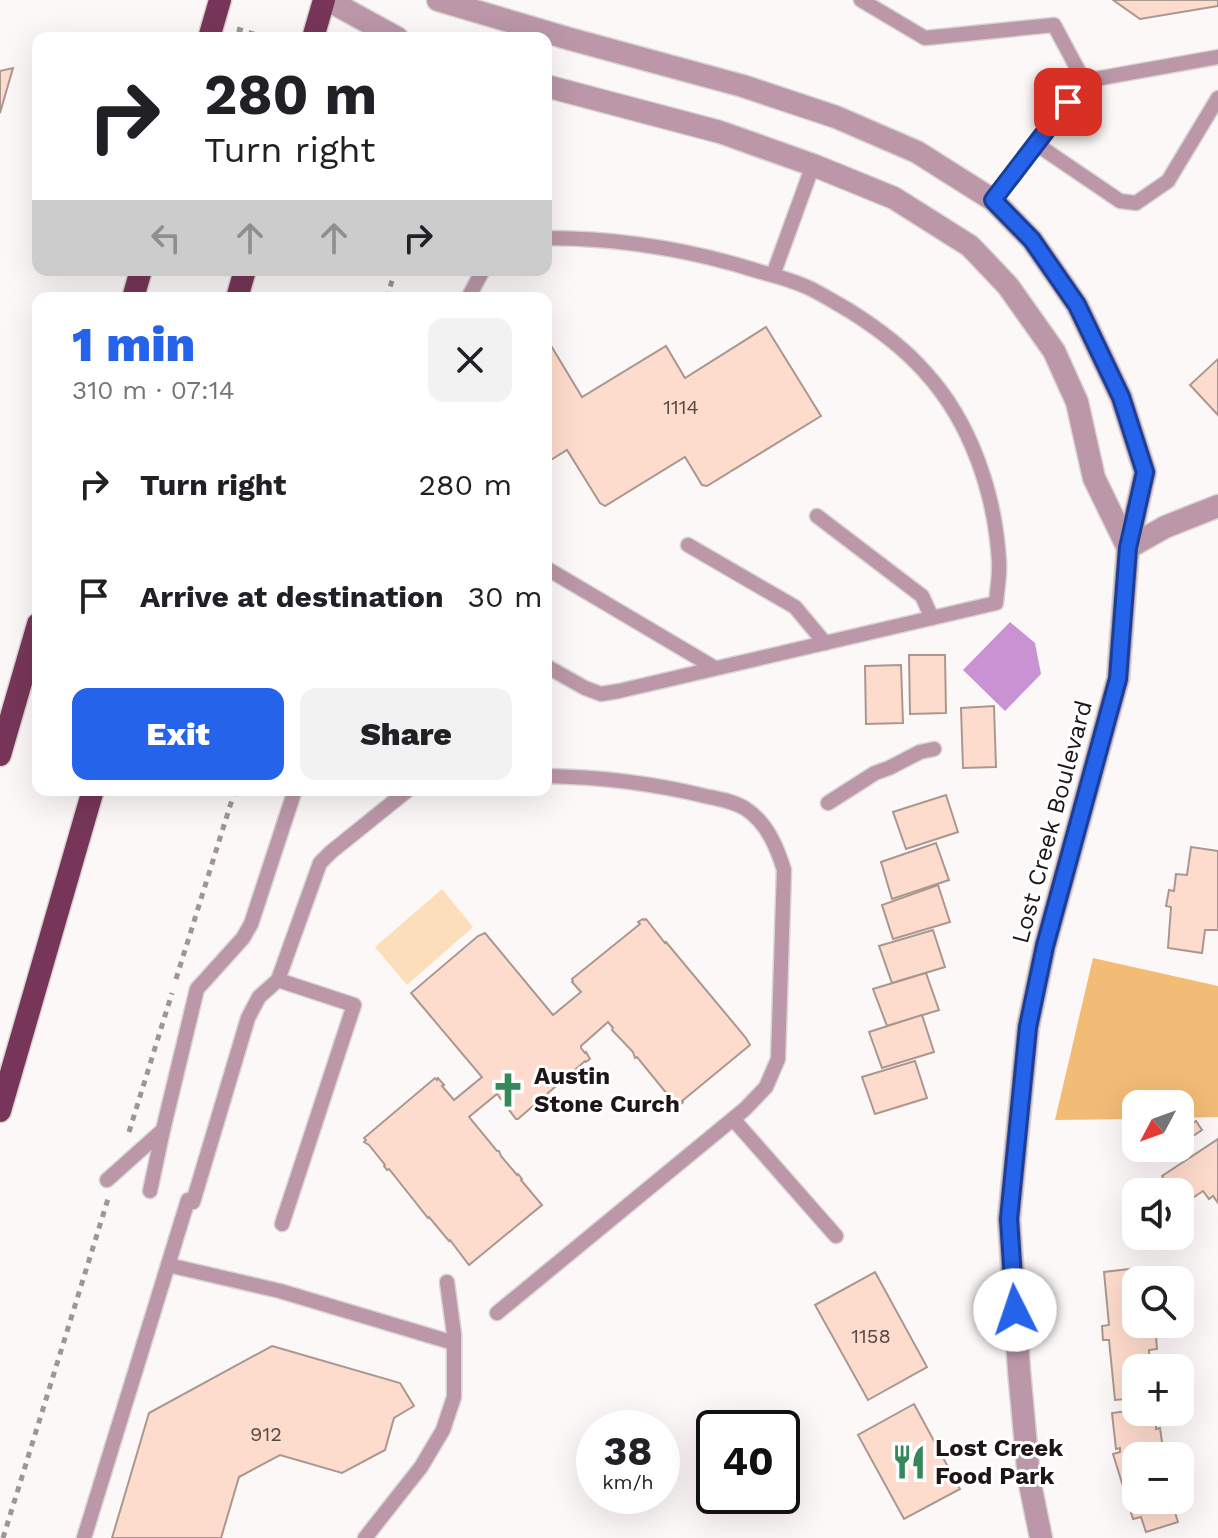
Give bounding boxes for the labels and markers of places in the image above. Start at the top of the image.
pin [1034,68,1102,136]
place label: Austin Stone Curch [534,1062,680,1118]
church icon: Austin Stone Curch [489,1071,527,1109]
place label: Lost Creek Food Park [935,1434,1063,1490]
restaurant icon: Lost Creek Food Park [890,1443,928,1481]

